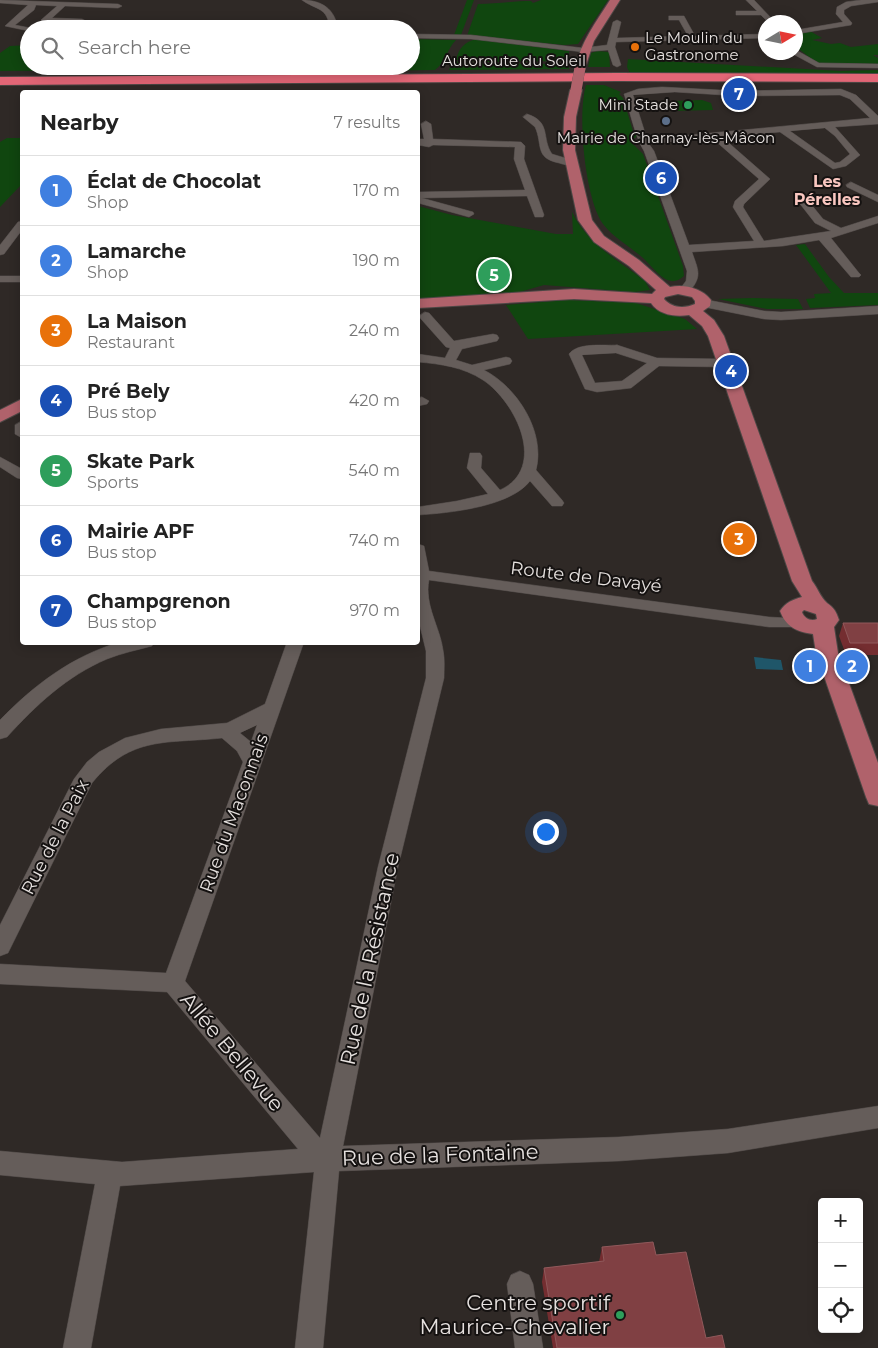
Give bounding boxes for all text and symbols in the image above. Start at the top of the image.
north arrow [758,15,803,60]
search box [20,20,420,75]
place label: Le Moulin du Gastronome [645,28,743,64]
icon: search [38,34,66,62]
text: Search here [78,36,191,59]
marker: Le Moulin du Gastronome [629,41,641,53]
street label: Autoroute du Soleil [442,51,586,70]
pin: 7 [723,75,755,113]
place label: Mini Stade [598,95,678,114]
marker: Mini Stade [682,99,694,111]
text: Nearby [40,110,119,135]
text: 7 results [333,113,400,132]
marker: Mairie de Charnay-lès-Mâcon [660,115,672,127]
place label: Mairie de Charnay-lès-Mâcon [557,128,775,147]
pin: 6 [645,159,677,197]
text: Éclat de Chocolat [87,170,261,193]
district label: Les Pérelles [794,172,861,209]
text: 1 [53,181,59,200]
text: 170 m [353,181,400,200]
text: Shop [87,193,129,212]
text: Lamarche [87,240,186,263]
text: 2 [51,251,61,270]
text: 190 m [353,251,400,270]
pin: 5 [478,256,510,294]
text: Shop [87,263,129,282]
text: La Maison [87,310,187,333]
text: 3 [51,321,61,340]
text: 240 m [349,321,400,340]
text: Restaurant [87,333,175,352]
pin: 4 [715,352,747,390]
text: Pré Bely [87,380,170,403]
text: 4 [50,391,62,410]
text: 420 m [349,391,400,410]
text: Bus stop [87,403,157,422]
text: Skate Park [87,450,194,473]
text: 5 [51,461,61,480]
text: 540 m [349,461,400,480]
text: Sports [87,473,139,492]
text: Mairie APF [87,520,194,543]
pin: 3 [723,520,755,558]
text: 6 [51,531,61,550]
text: 740 m [349,531,400,550]
text: Bus stop [87,543,157,562]
street label: Route de Davayé [509,557,663,597]
text: Champgrenon [87,590,231,613]
text: 7 [51,601,61,620]
text: 970 m [350,601,400,620]
text: Bus stop [87,613,157,632]
pin: 1 [794,647,826,685]
pin: 2 [836,647,868,685]
street label: Rue du Maconnais [195,730,273,895]
street label: Rue de la Paix [17,775,94,898]
your location [533,819,559,845]
street label: Rue de la Résistance [335,850,404,1067]
street label: Allée Bellevue [175,987,289,1116]
street label: Rue de la Fontaine [341,1139,539,1170]
map controls [818,1198,863,1333]
button: + [818,1198,863,1243]
button: − [818,1243,863,1288]
button: locate [818,1288,863,1333]
place label: Centre sportif Maurice-Chevalier [419,1290,611,1339]
marker: Centre sportif Maurice-Chevalier [614,1309,626,1321]

